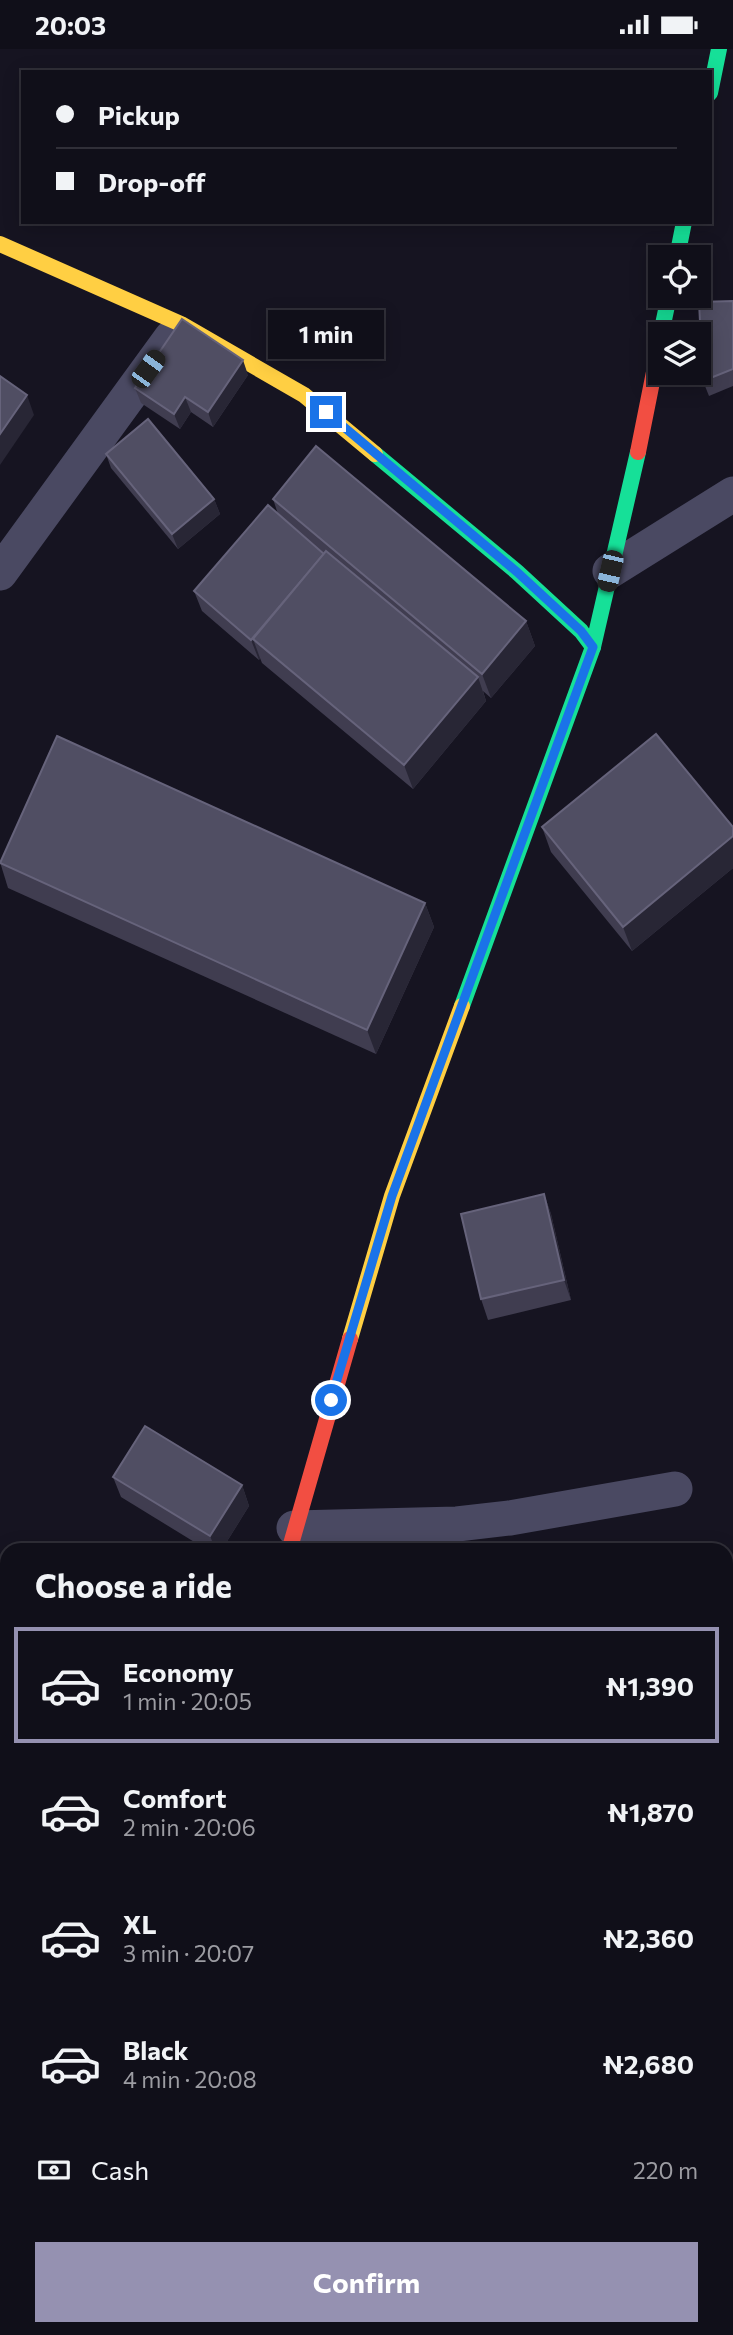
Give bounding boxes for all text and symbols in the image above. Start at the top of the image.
text: 20:03 [35,9,106,40]
text: Pickup [98,99,180,130]
text: Drop-off [98,166,205,197]
map controls [648,245,711,385]
button: locate [648,245,711,308]
callout: 1 min [268,311,384,359]
text: 1 min [299,320,353,348]
button: layers [648,322,711,385]
car [128,346,169,392]
route end [310,396,342,428]
car [596,548,625,594]
route start [315,1384,347,1416]
text: Choose a ride [35,1565,232,1605]
icon: car [39,1654,102,1717]
text: Economy [123,1656,234,1687]
text: ₦1,390 [606,1670,694,1701]
text: 1 min · 20:05 [123,1687,252,1715]
icon: car [39,1780,102,1843]
text: Comfort [123,1782,226,1813]
text: ₦1,870 [607,1796,694,1827]
text: 2 min · 20:06 [123,1813,256,1841]
icon: car [39,1906,102,1969]
text: XL [123,1908,157,1939]
text: ₦2,360 [603,1922,694,1953]
text: 3 min · 20:07 [123,1939,254,1967]
icon: car [39,2032,102,2095]
text: Black [123,2034,189,2065]
text: ₦2,680 [603,2048,694,2079]
text: 4 min · 20:08 [123,2065,257,2093]
icon: cash [35,2151,73,2189]
text: Cash [91,2154,149,2185]
text: 220 m [633,2156,698,2184]
button: Confirm [35,2242,698,2322]

